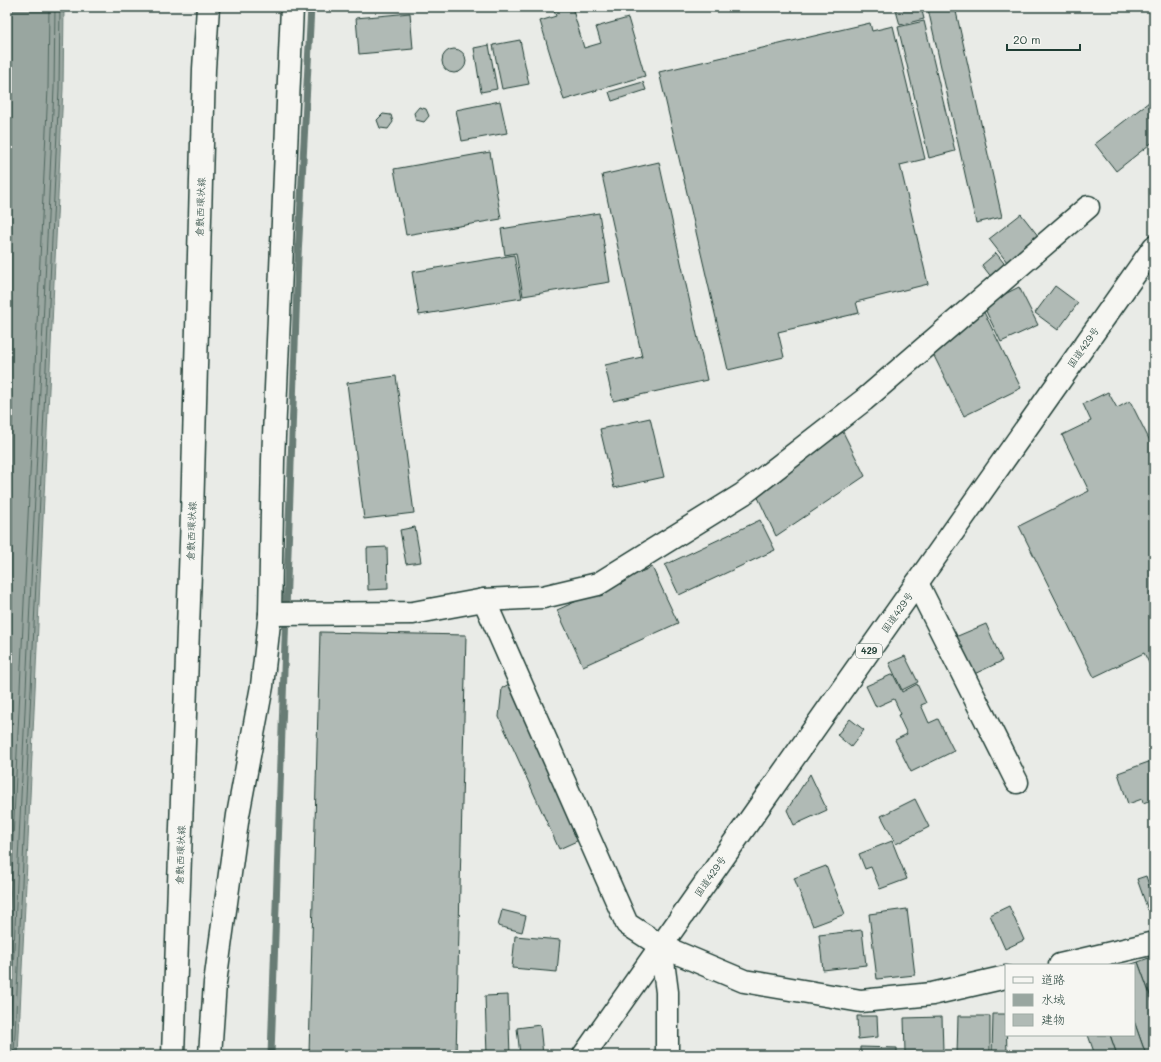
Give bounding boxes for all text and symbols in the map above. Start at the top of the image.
scale bar [1007,26,1080,52]
text: 20 m [1013,31,1041,47]
street label: 倉敷西環状線 [192,177,208,237]
street label: 国道429号 [1064,324,1102,370]
street label: 倉敷西環状線 [183,501,199,561]
street label: 国道429号 [878,589,916,635]
road number: 429 [856,644,882,658]
street label: 倉敷西環状線 [172,825,188,885]
street label: 国道429号 [691,853,729,899]
legend [1005,964,1135,1036]
text: 道路 [1041,971,1065,987]
text: 水域 [1041,991,1065,1007]
text: 建物 [1041,1011,1065,1027]

